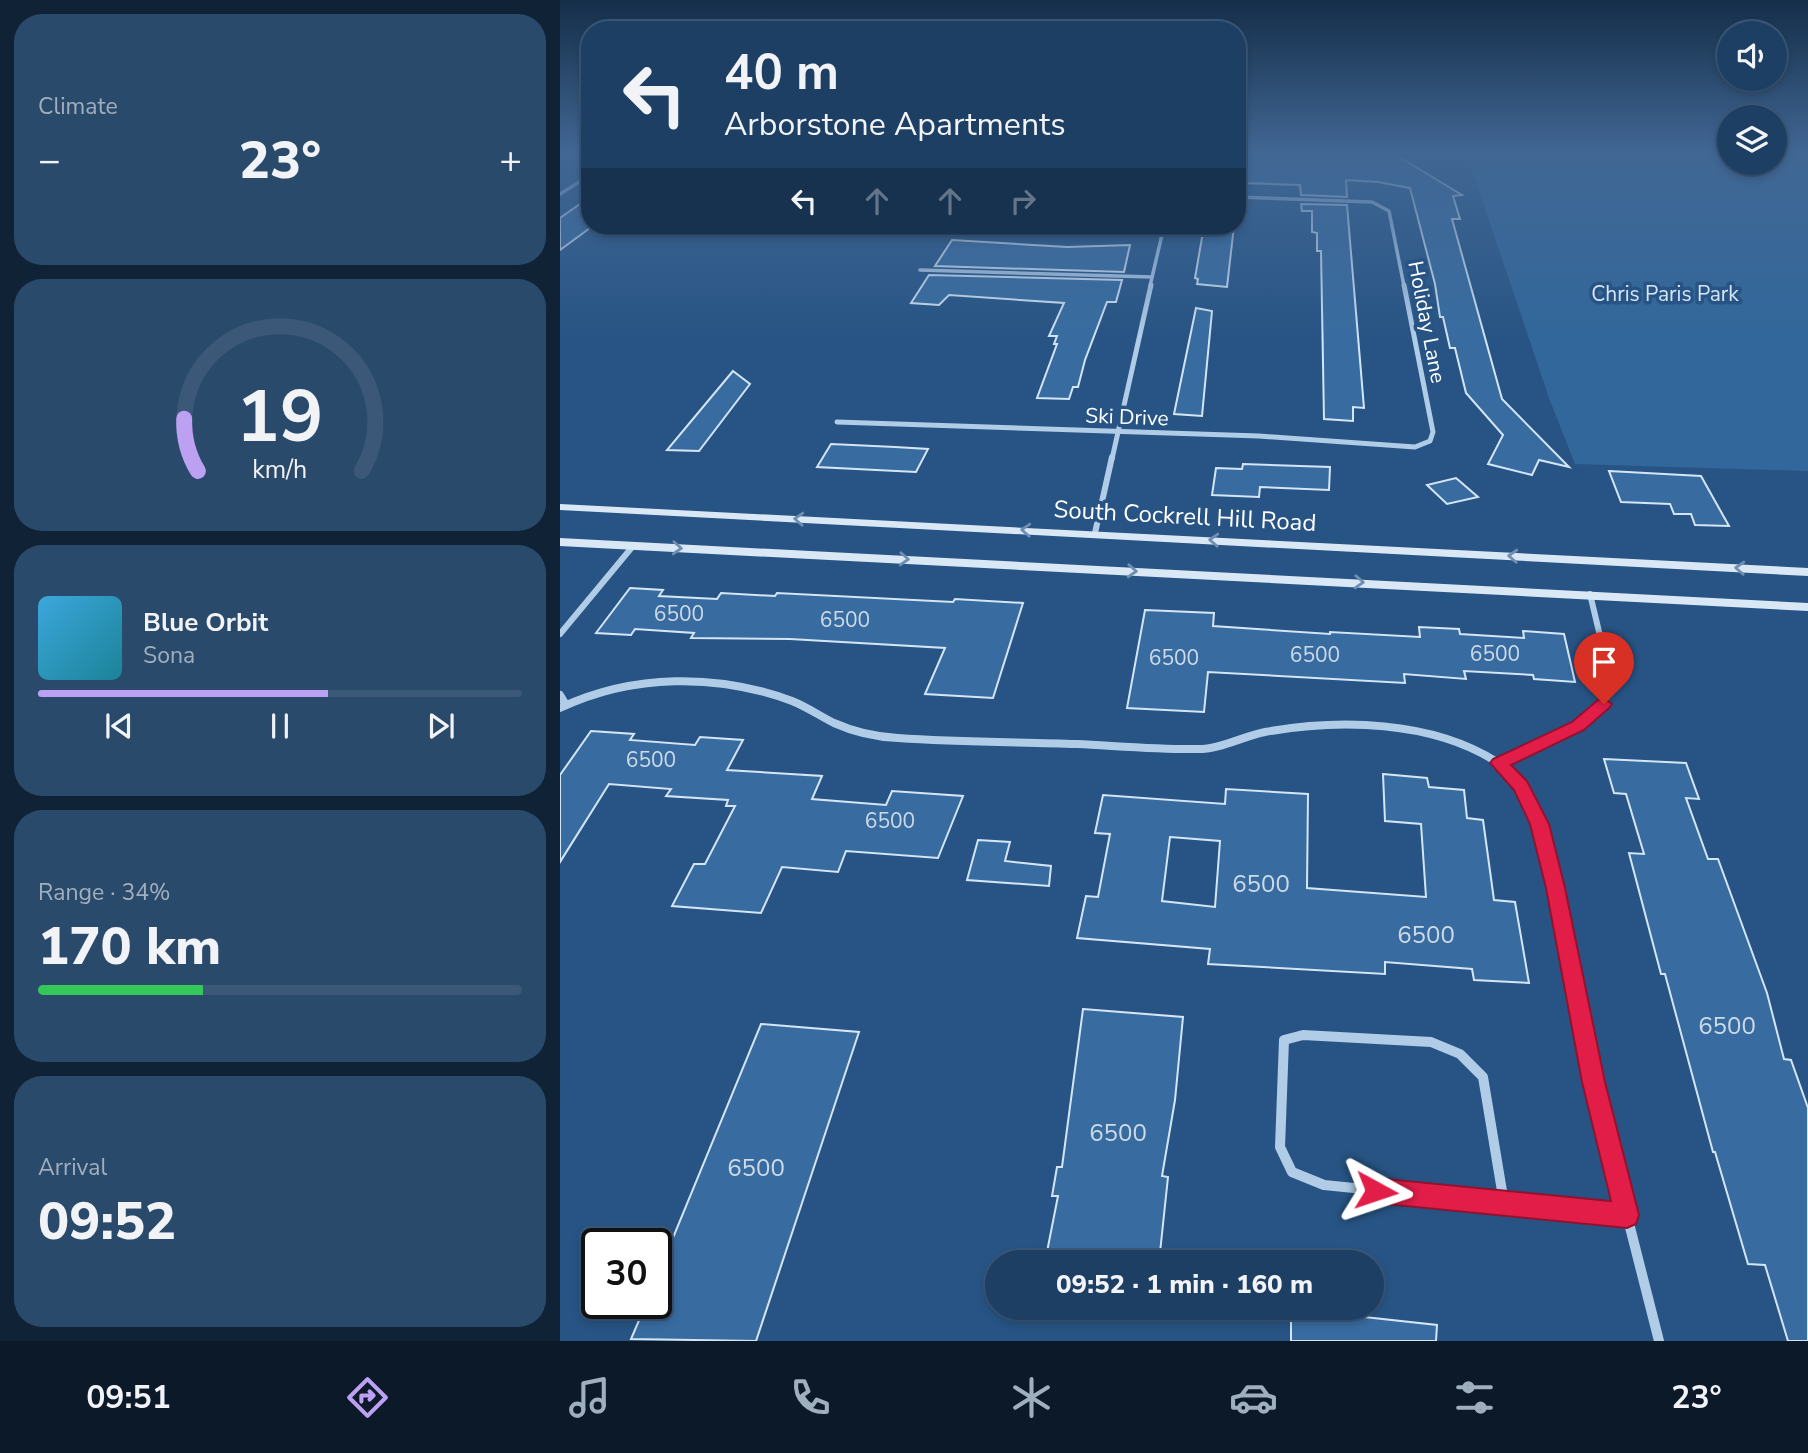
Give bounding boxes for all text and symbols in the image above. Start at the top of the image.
map controls [1717,21,1787,175]
button: sound [1717,21,1787,91]
text: 40 m [724,39,839,106]
icon: left [609,49,700,140]
text: Climate [38,91,118,122]
text: Arborstone Apartments [724,103,1066,146]
button: layers [1717,105,1787,175]
text: 23° [239,125,321,196]
text: − [38,135,61,186]
text: + [499,135,522,186]
icon: left [785,182,823,220]
icon: ahead [858,182,896,220]
icon: ahead [931,182,969,220]
icon: right [1004,182,1042,220]
street label: Holiday Lane [1401,259,1453,385]
park label: Chris Paris Park [1591,280,1739,308]
text: 19 [236,368,324,468]
street label: Ski Drive [1085,402,1169,432]
text: km/h [252,453,308,487]
street label: South Cockrell Hill Road [1053,493,1317,539]
one-way arrow [793,512,804,527]
one-way arrow [1021,523,1032,538]
one-way arrow [1208,533,1219,548]
one-way arrow [672,540,683,555]
one-way arrow [1507,549,1518,564]
one-way arrow [899,551,910,566]
one-way arrow [1734,561,1745,576]
one-way arrow [1126,563,1137,578]
one-way arrow [1353,575,1364,590]
house number: 6500 [654,600,704,628]
text: Blue Orbit [143,605,268,640]
house number: 6500 [820,606,870,634]
pin [1574,632,1634,704]
text: Sona [143,640,195,671]
house number: 6500 [1470,640,1520,668]
house number: 6500 [1290,641,1340,669]
icon: arrive [1585,643,1623,681]
house number: 6500 [1149,644,1199,672]
icon: previous [100,707,138,745]
icon: pause [261,707,299,745]
icon: next [422,707,460,745]
house number: 6500 [626,746,676,774]
house number: 6500 [865,807,915,835]
house number: 6500 [1232,868,1290,900]
text: Range · 34% [38,877,170,908]
text: 170 km [38,911,221,982]
house number: 6500 [1397,919,1455,951]
house number: 6500 [1698,1010,1756,1042]
house number: 6500 [1089,1117,1147,1149]
text: Arrival [38,1152,107,1183]
house number: 6500 [727,1152,785,1184]
position arrow [1339,1154,1413,1228]
text: 09:52 [38,1186,176,1257]
speed limit sign: 30 [581,1228,672,1319]
text: 09:52 · 1 min · 160 m [1056,1267,1313,1302]
icon: directions [343,1373,392,1422]
icon: music [565,1373,614,1422]
icon: phone [786,1373,835,1422]
icon: climate [1007,1373,1056,1422]
icon: car [1229,1373,1278,1422]
icon: filters [1450,1373,1499,1422]
text: 09:51 [86,1376,171,1419]
text: 23° [1671,1376,1722,1419]

